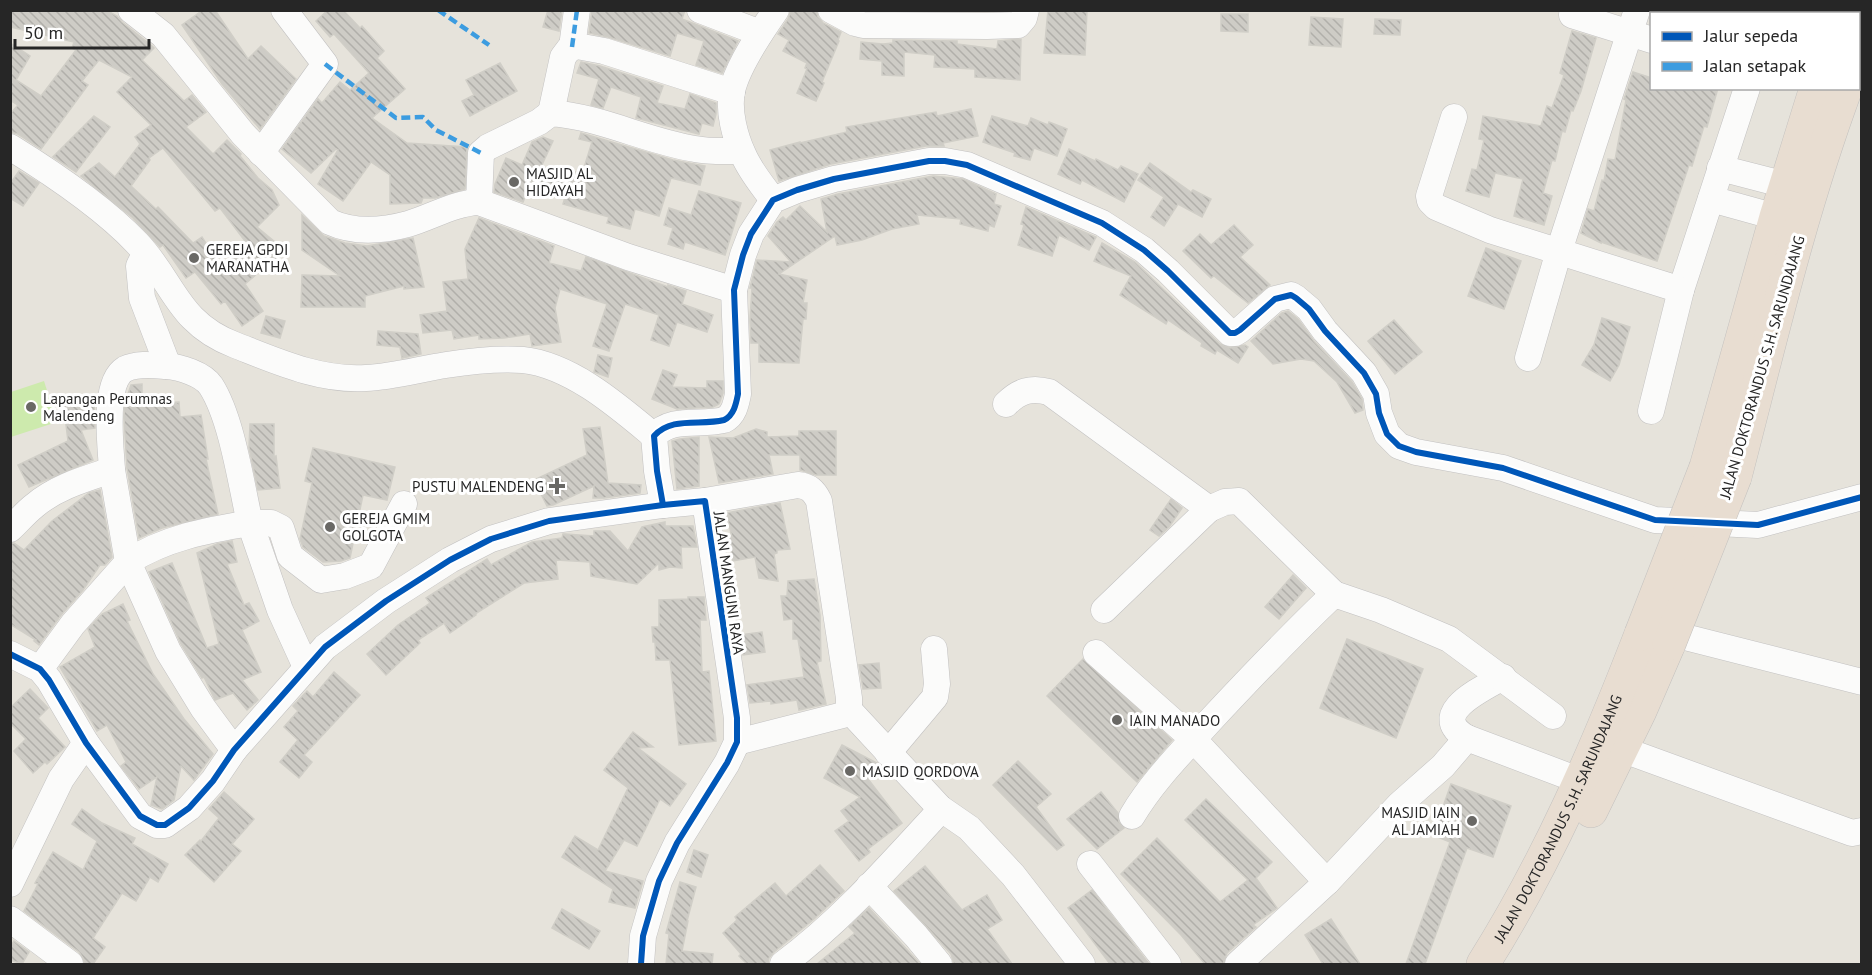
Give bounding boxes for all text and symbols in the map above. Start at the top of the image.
scale bar [15,12,148,50]
legend [1650,12,1860,90]
text: 50 m [24,21,63,44]
text: Jalur sepeda [1703,24,1798,47]
text: Jalan setapak [1703,54,1806,77]
place label: MASJID AL HIDAYAH [526,164,593,200]
marker: MASJID AL HIDAYAH [507,175,521,189]
street label: JALAN DOKTORANDUS S.H. SARUNDAJANG [1715,233,1809,502]
place label: GEREJA GPDI MARANATHA [206,240,289,276]
marker: GEREJA GPDI MARANATHA [187,251,201,265]
place label: Lapangan Perumnas Malendeng [43,389,172,425]
marker: Lapangan Perumnas Malendeng [24,400,38,414]
place label: PUSTU MALENDENG [412,477,544,496]
marker: PUSTU MALENDENG [548,477,566,495]
place label: GEREJA GMIM GOLGOTA [342,509,430,545]
street label: JALAN MANGUNI RAYA [709,509,748,656]
marker: GEREJA GMIM GOLGOTA [323,520,337,534]
street label: JALAN DOKTORANDUS S.H. SARUNDAJANG [1489,692,1626,946]
place label: IAIN MANADO [1129,711,1220,730]
marker: IAIN MANADO [1110,713,1124,727]
place label: MASJID QORDOVA [862,762,979,781]
marker: MASJID QORDOVA [843,764,857,778]
place label: MASJID IAIN AL JAMIAH [1381,803,1460,839]
marker: MASJID IAIN AL JAMIAH [1465,814,1479,828]

